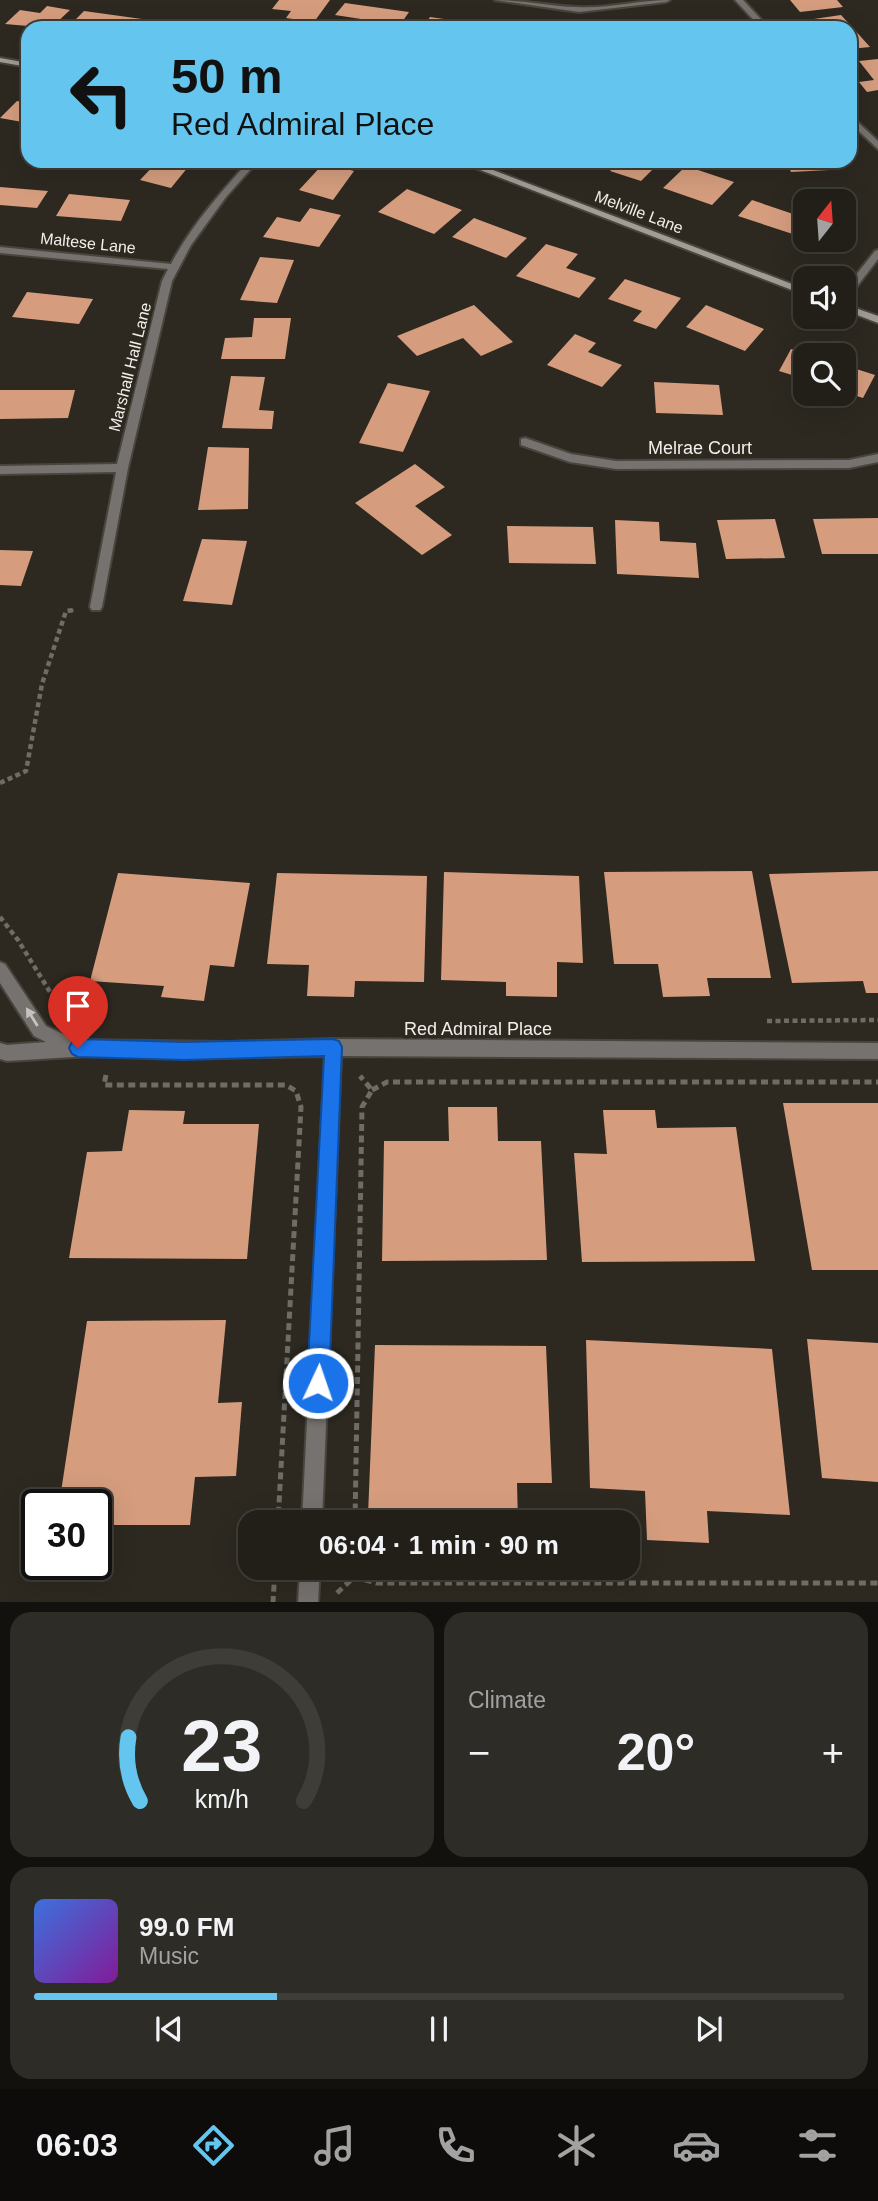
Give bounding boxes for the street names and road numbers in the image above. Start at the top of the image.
street label: Melville Lane [592,187,686,237]
street label: Maltese Lane [39,230,137,256]
street label: Marshall Hall Lane [106,301,154,433]
street label: Melrae Court [648,438,752,458]
street label: Red Admiral Place [404,1019,552,1039]

